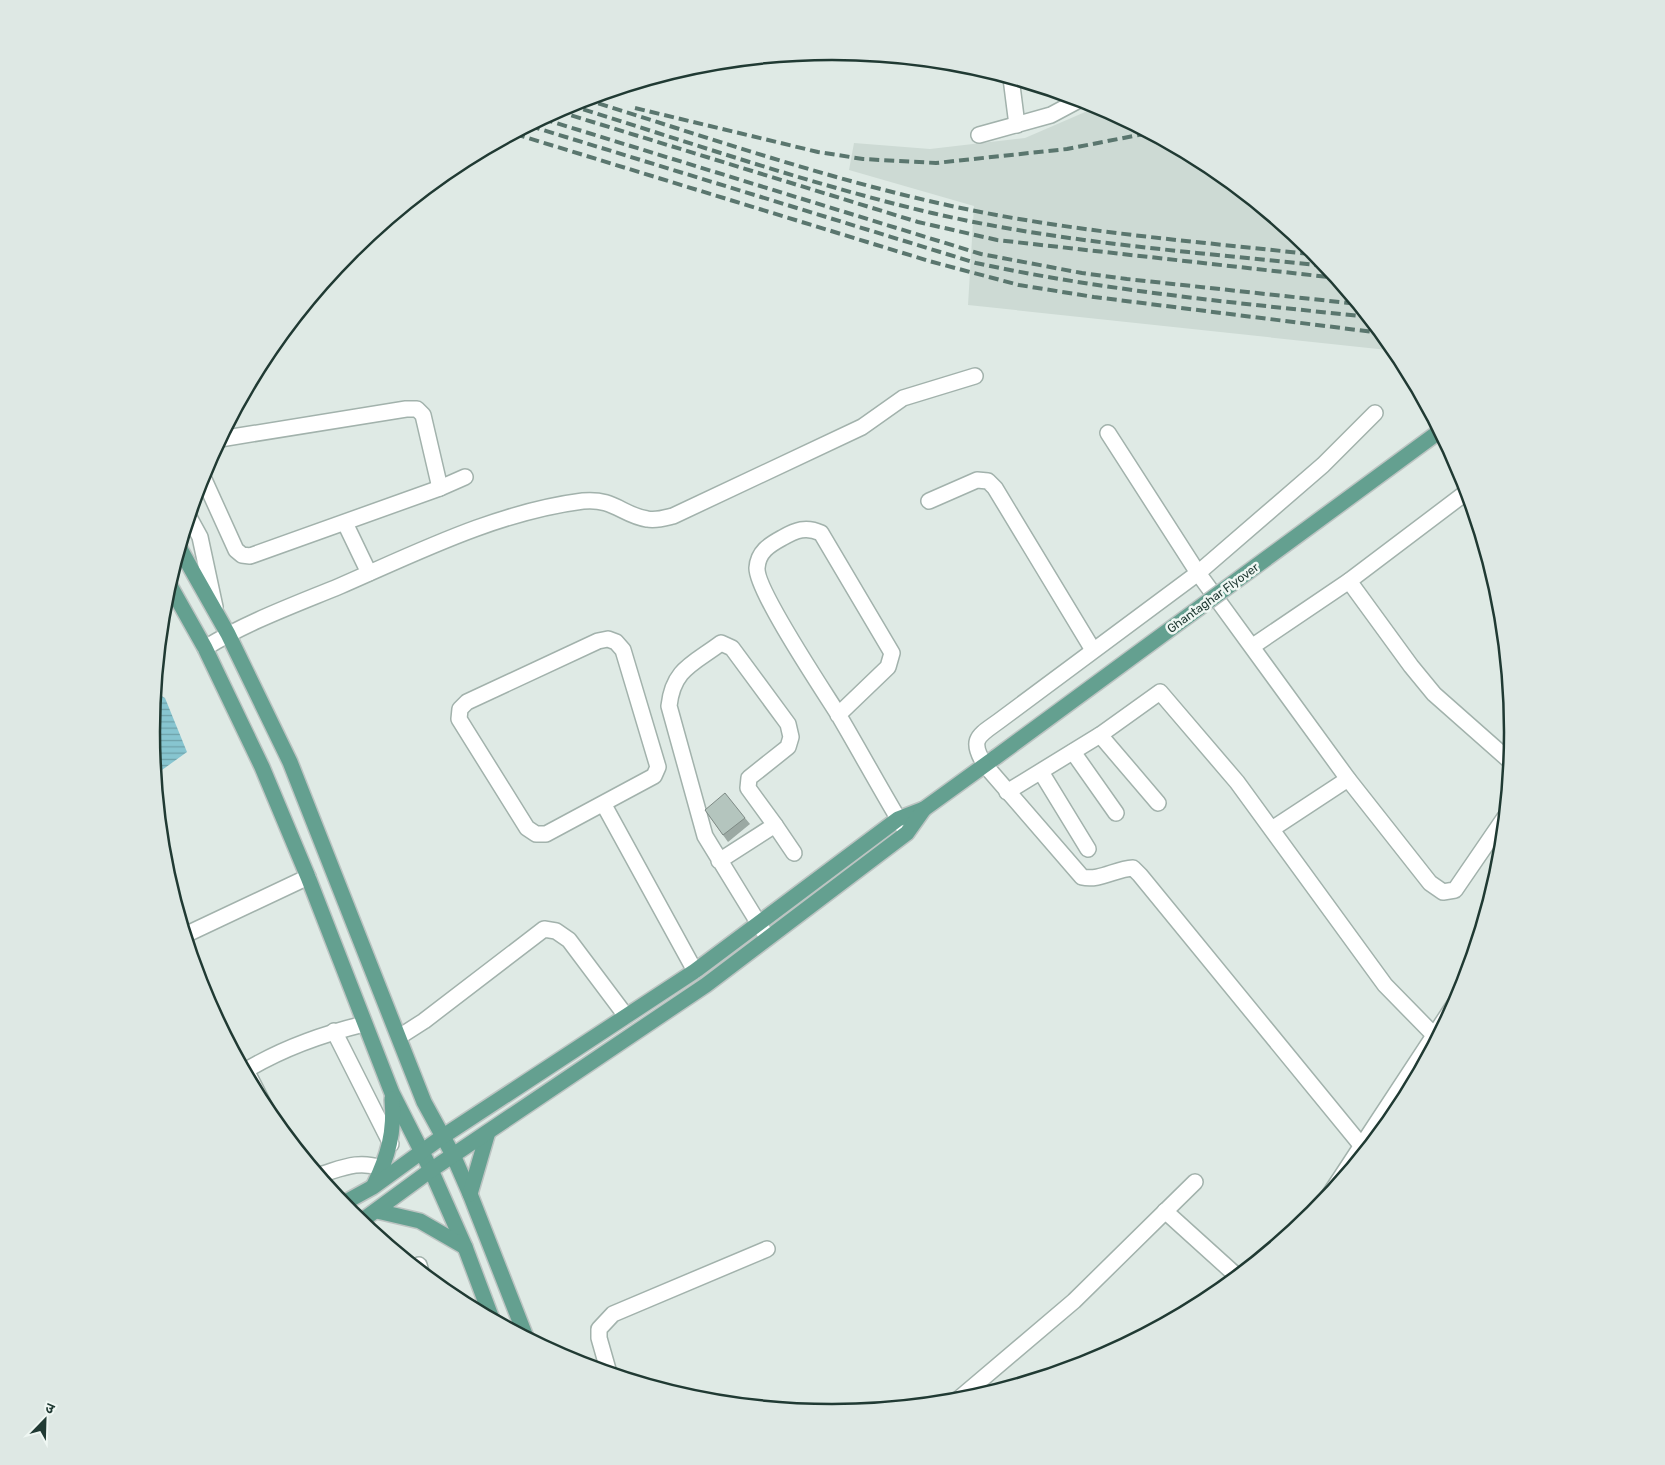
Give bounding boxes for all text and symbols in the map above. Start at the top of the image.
street label: Ghantaghar Flyover [1165,560,1262,636]
north arrow [20,1395,70,1445]
text: उ [43,1399,58,1418]

